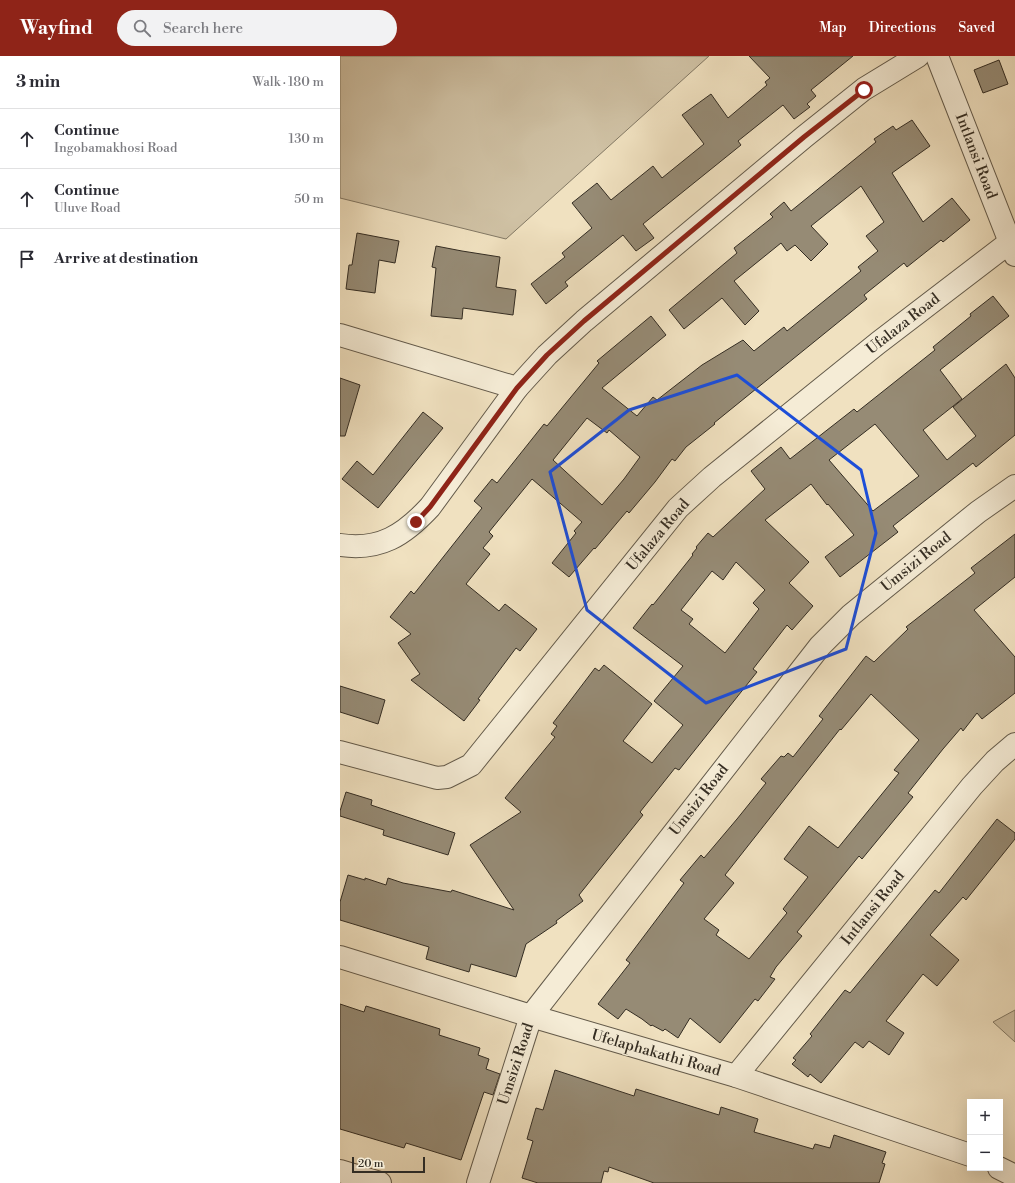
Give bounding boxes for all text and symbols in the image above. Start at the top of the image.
search box [117,10,397,46]
text: Wayfind [20,16,93,40]
icon: search [131,17,153,39]
text: Search here [163,19,243,38]
text: Map [819,19,847,37]
text: Directions [869,19,936,37]
text: Saved [958,19,995,37]
text: 3 min [16,71,60,93]
text: Walk · 180 m [252,74,324,90]
route start [855,81,873,99]
street label: Intlansi Road [951,110,1001,202]
text: Continue [54,121,119,140]
icon: ahead [16,128,38,150]
text: 130 m [289,131,324,147]
text: Ingobamakhosi Road [54,140,177,156]
text: Continue [54,181,119,200]
icon: ahead [16,188,38,210]
text: 50 m [294,191,324,207]
text: Uluve Road [54,200,121,216]
icon: arrive [16,248,38,270]
text: Arrive at destination [54,249,198,268]
street label: Ufalaza Road [862,289,944,359]
street label: Ufalaza Road [622,495,694,575]
route end [407,513,425,531]
street label: Umsizi Road [877,527,956,596]
street label: Umsizi Road [665,760,733,839]
street label: Intlansi Road [837,866,909,949]
street label: Umsizi Road [494,1020,538,1108]
street label: Ufelaphakathi Road [589,1025,723,1081]
map controls [967,1099,1003,1171]
button: + [967,1099,1003,1135]
button: − [967,1135,1003,1171]
scale bar [352,1155,425,1174]
text: 20 m [358,1157,383,1171]

